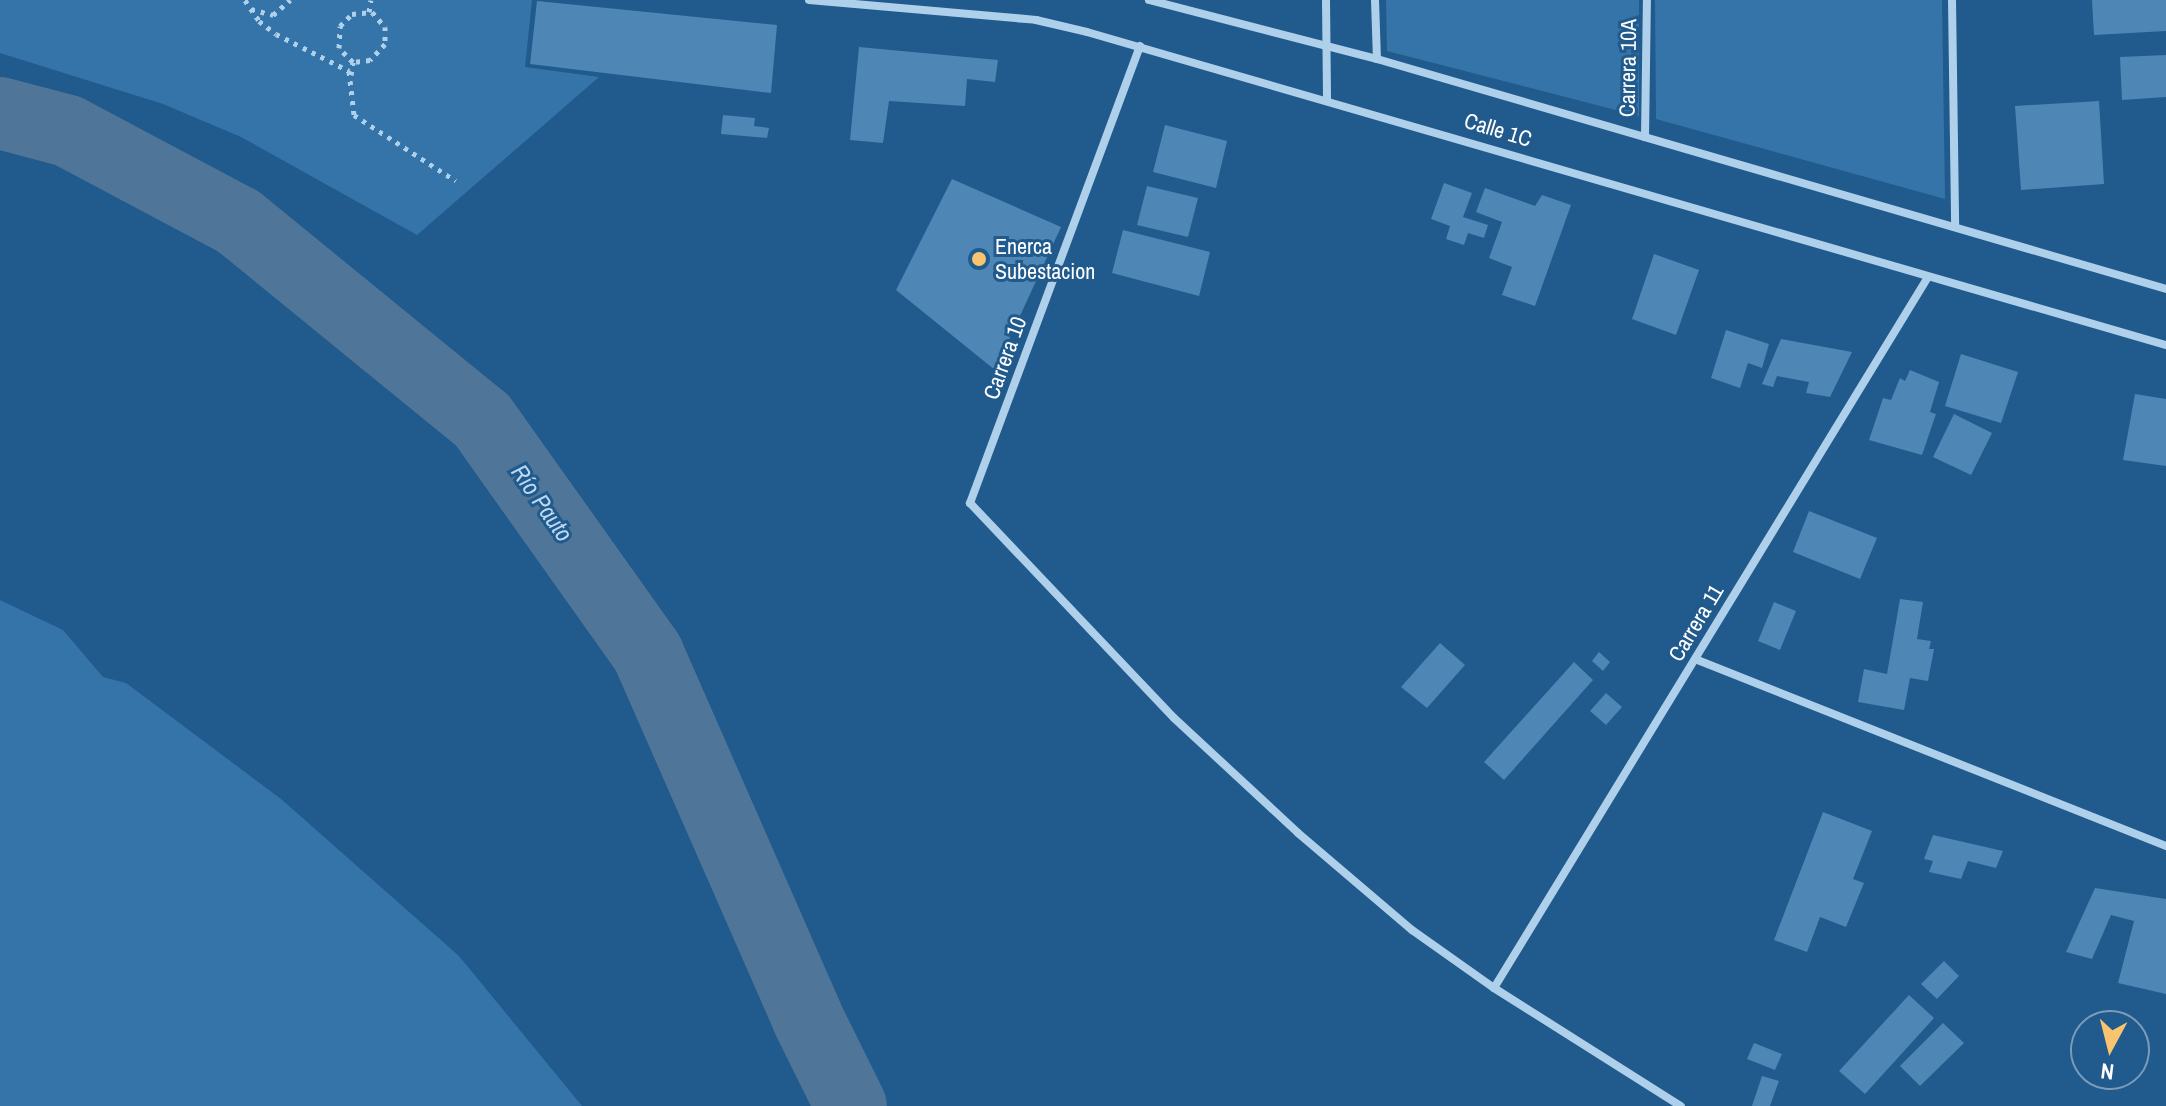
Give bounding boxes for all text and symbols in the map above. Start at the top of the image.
street label: Carrera 10A [1614,19,1642,117]
street label: Calle 1C [1461,107,1535,153]
place label: Enerca Subestacion [995,233,1095,284]
marker: Enerca Subestacion [970,250,988,268]
street label: Carrera 10 [978,313,1032,403]
water label: Río Pauto [505,459,579,547]
street label: Carrera 11 [1663,580,1729,666]
north arrow [2070,1010,2150,1090]
text: N [2099,1056,2116,1088]

